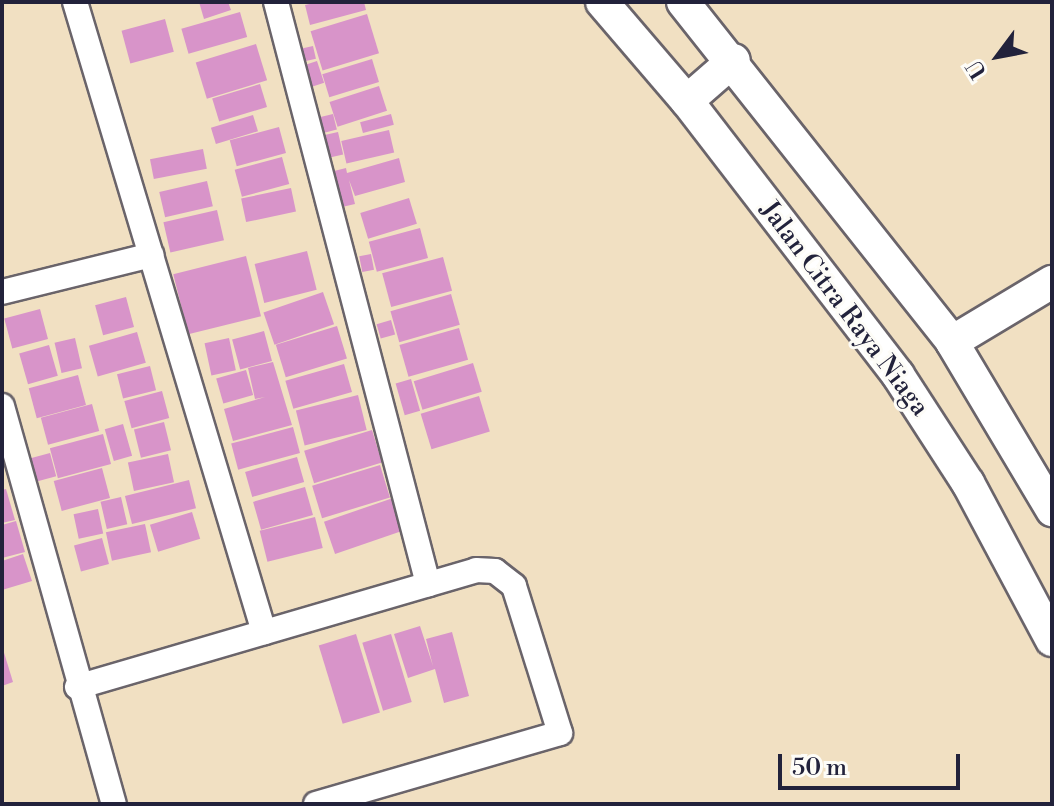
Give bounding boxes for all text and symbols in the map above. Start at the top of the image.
north arrow [958,16,1038,96]
text: U [961,55,993,83]
street label: Jalan Citra Raya Niaga [753,195,935,423]
scale bar [782,738,964,788]
text: 50 m [792,753,847,783]

